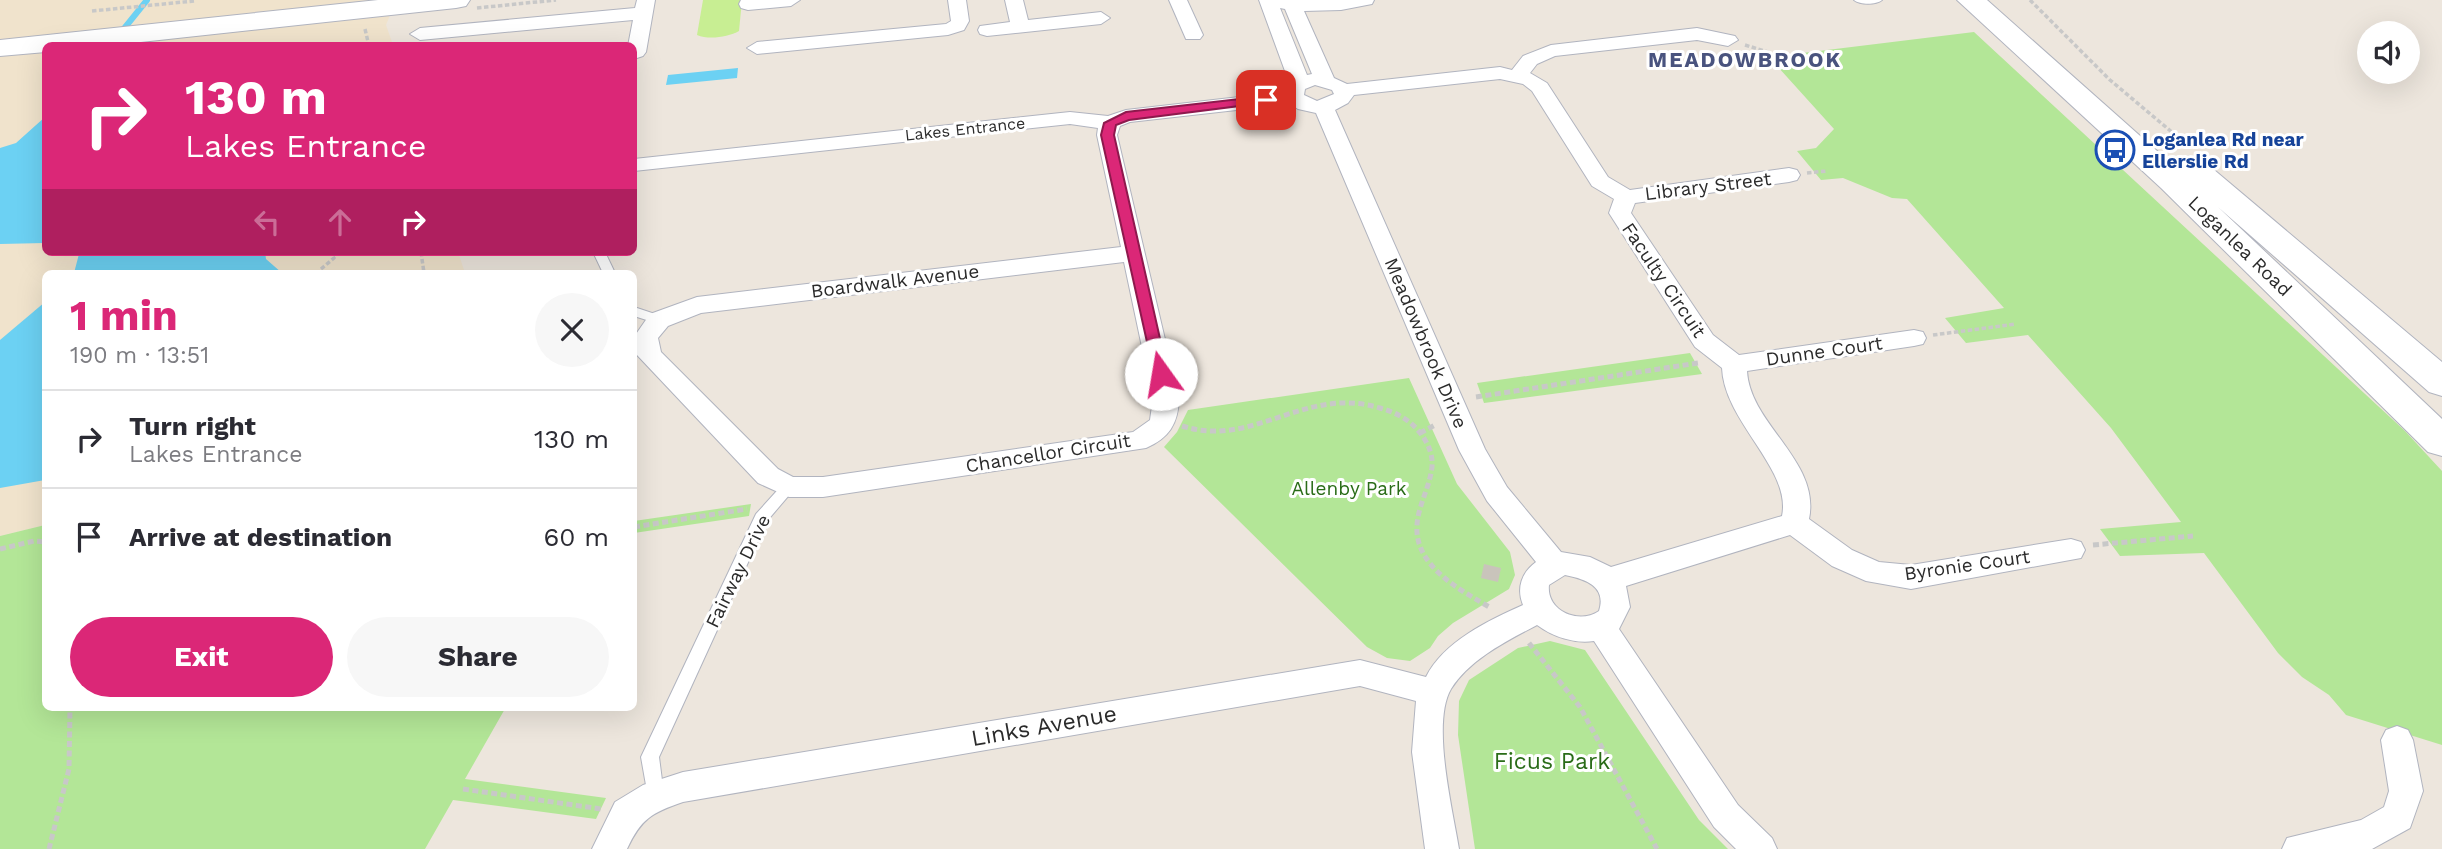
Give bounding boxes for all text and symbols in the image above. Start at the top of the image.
map controls [2357,21,2420,84]
button: sound [2357,21,2420,84]
district label: MEADOWBROOK [1648,47,1842,72]
text: 130 m [185,68,327,126]
icon: right [70,70,161,161]
pin [1236,70,1296,130]
icon: arrive [1247,81,1285,119]
street label: Lakes Entrance [904,113,1026,145]
text: Lakes Entrance [185,127,426,165]
place label: Loganlea Rd near Ellerslie Rd [2142,128,2305,173]
bus stop icon: Loganlea Rd near Ellerslie Rd [2094,129,2136,171]
street label: Library Street [1643,167,1773,205]
street label: Loganlea Road [2183,191,2297,301]
icon: left [248,203,286,241]
icon: ahead [321,203,359,241]
icon: right [394,203,432,241]
street label: Faculty Circuit [1617,218,1711,342]
street label: Meadowbrook Drive [1380,254,1472,432]
street label: Boardwalk Avenue [810,259,980,303]
text: 1 min [70,291,178,340]
button: close [535,293,609,367]
street label: Dunne Court [1764,331,1884,371]
position arrow [1124,337,1198,411]
text: 190 m · 13:51 [70,342,209,369]
text: Turn right [129,411,256,441]
icon: right [70,420,108,458]
text: 130 m [534,424,609,454]
street label: Chancellor Circuit [964,429,1132,477]
text: Lakes Entrance [129,441,303,468]
park label: Allenby Park [1291,477,1407,500]
street label: Fairway Drive [701,511,775,631]
icon: arrive [70,518,108,556]
text: Arrive at destination [129,522,392,552]
text: 60 m [543,522,609,552]
street label: Byronie Court [1903,545,2031,585]
button: Exit [70,617,333,697]
button: Share [347,617,609,697]
street label: Links Avenue [969,700,1119,752]
park label: Ficus Park [1494,748,1610,775]

